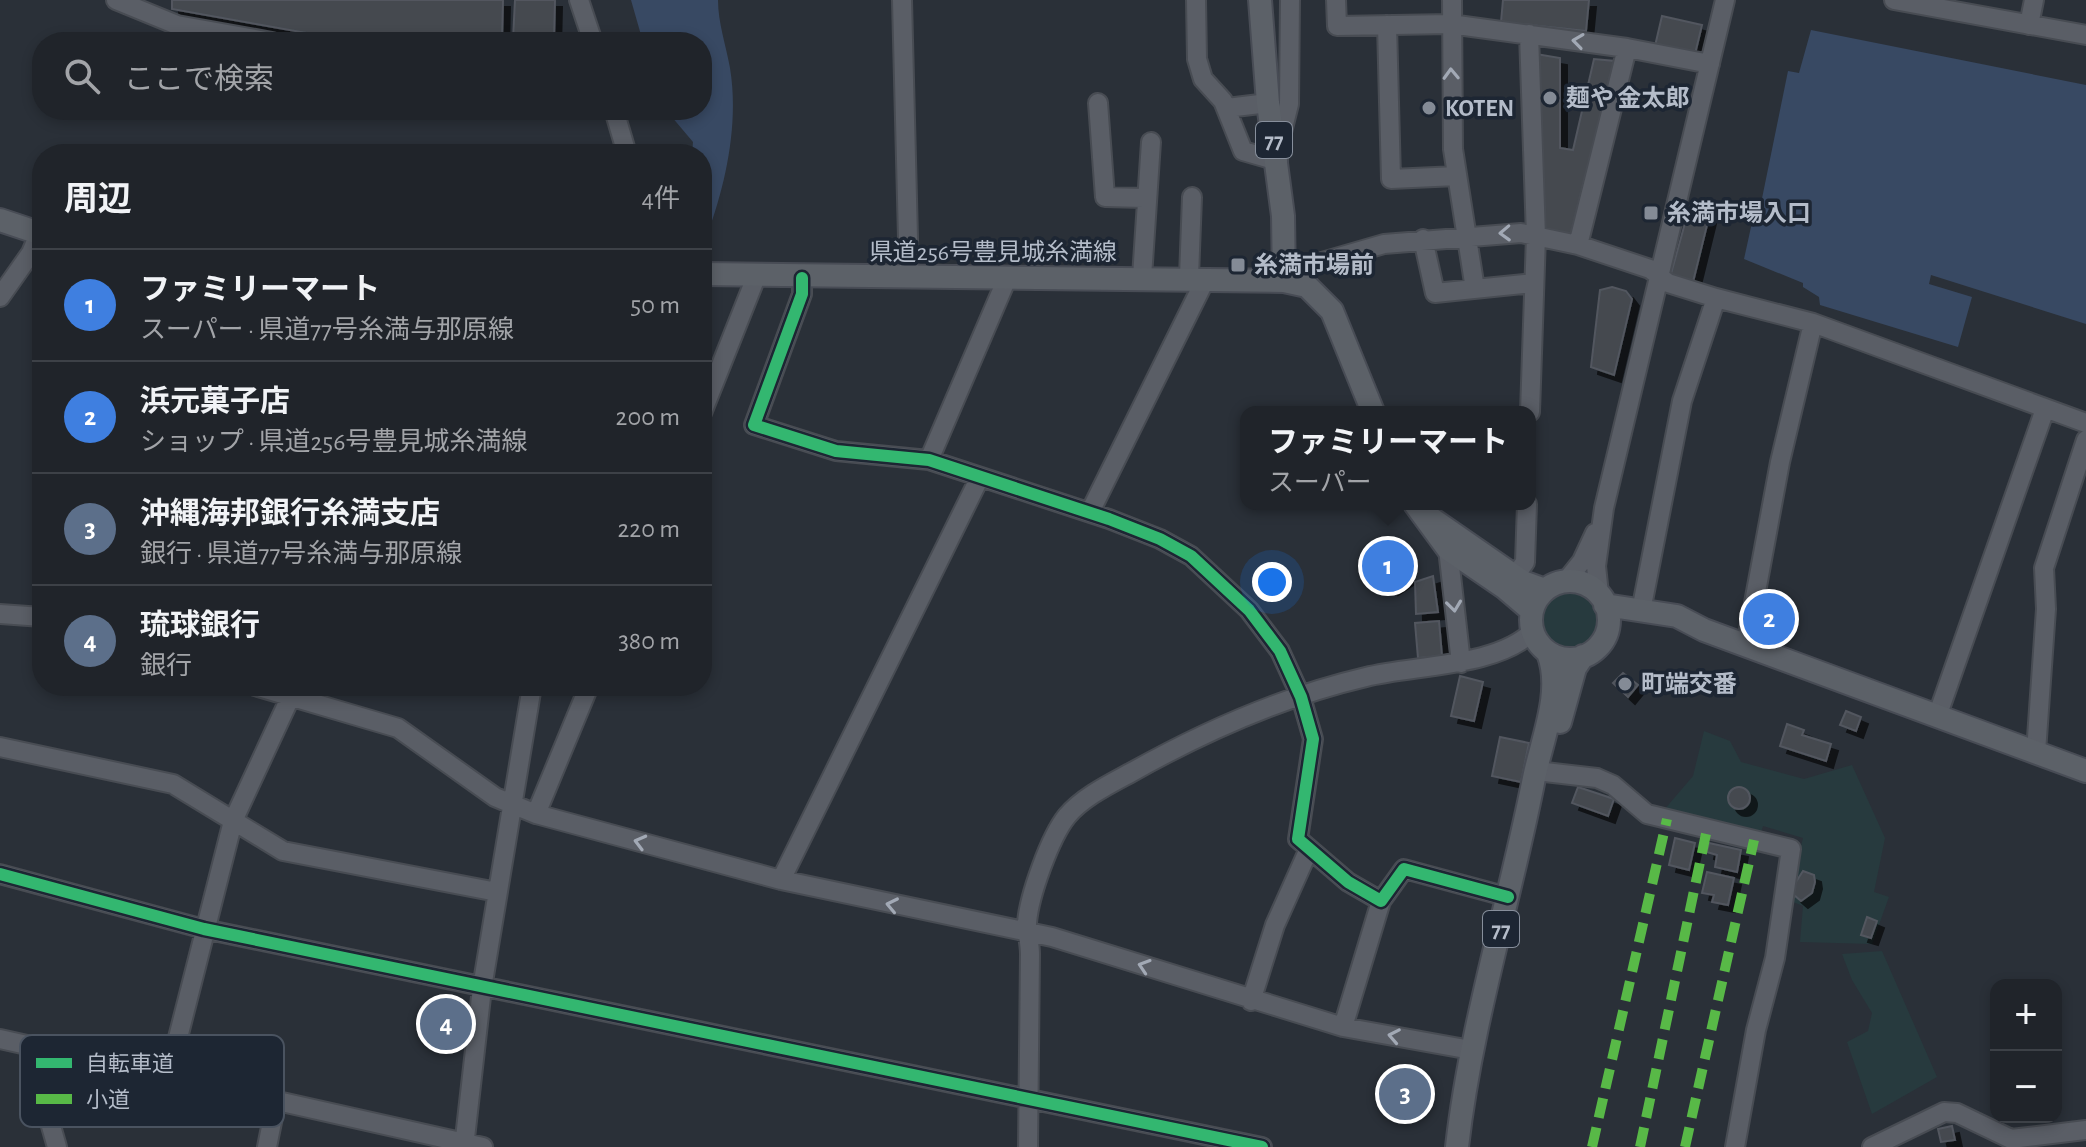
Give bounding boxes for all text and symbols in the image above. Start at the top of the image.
search box [32,32,712,120]
one-way arrow [1571,33,1585,50]
icon: search [60,54,104,98]
text: ここで検索 [124,65,274,95]
one-way arrow [1442,67,1460,80]
place label: 麺や 金太郎 [1566,85,1690,111]
marker: 麺や 金太郎 [1541,89,1559,107]
place label: KOTEN [1445,97,1514,121]
marker: KOTEN [1420,99,1438,117]
road number: 77 [1256,122,1292,158]
text: 周辺 [64,183,132,217]
text: 4件 [641,186,680,212]
place label: 糸満市場入口 [1667,200,1811,226]
marker: 糸満市場入口 [1642,204,1660,222]
one-way arrow [1498,225,1511,242]
street label: 県道256号豊見城糸満線 [869,239,1117,265]
place label: 糸満市場前 [1254,252,1374,278]
marker: 糸満市場前 [1229,256,1247,274]
text: ファミリーマート [140,275,380,305]
text: 1 [85,292,95,318]
text: 50 m [630,292,680,318]
text: スーパー · 県道77号糸満与那原線 [140,317,514,343]
text: 浜元菓子店 [140,387,290,417]
text: 2 [84,404,96,430]
text: 200 m [616,404,680,430]
popup [1240,406,1536,510]
text: ファミリーマート [1268,428,1508,458]
text: ショップ · 県道256号豊見城糸満線 [140,429,527,455]
text: スーパー [1268,470,1372,496]
text: 沖縄海邦銀行糸満支店 [140,499,440,529]
text: 3 [84,516,96,542]
text: 220 m [618,516,680,542]
pin: 1 [1362,536,1414,596]
text: 銀行 · 県道77号糸満与那原線 [140,541,462,567]
your location [1252,562,1292,602]
pin: 2 [1743,589,1795,649]
one-way arrow [1446,600,1463,613]
text: 琉球銀行 [140,611,260,641]
text: 4 [83,628,97,654]
text: 380 m [618,628,680,654]
text: 銀行 [140,653,192,679]
place label: 町端交番 [1641,671,1737,697]
marker: 町端交番 [1616,675,1634,693]
one-way arrow [633,835,647,852]
one-way arrow [886,897,899,914]
road number: 77 [1483,911,1519,947]
one-way arrow [1138,960,1152,976]
map controls [1990,979,2062,1123]
button: + [1990,979,2062,1051]
pin: 4 [420,994,472,1054]
one-way arrow [1388,1029,1401,1046]
legend [20,1035,284,1127]
button: − [1990,1051,2062,1123]
text: 自転車道 [86,1052,174,1075]
pin: 3 [1379,1064,1431,1124]
text: 小道 [86,1088,130,1111]

